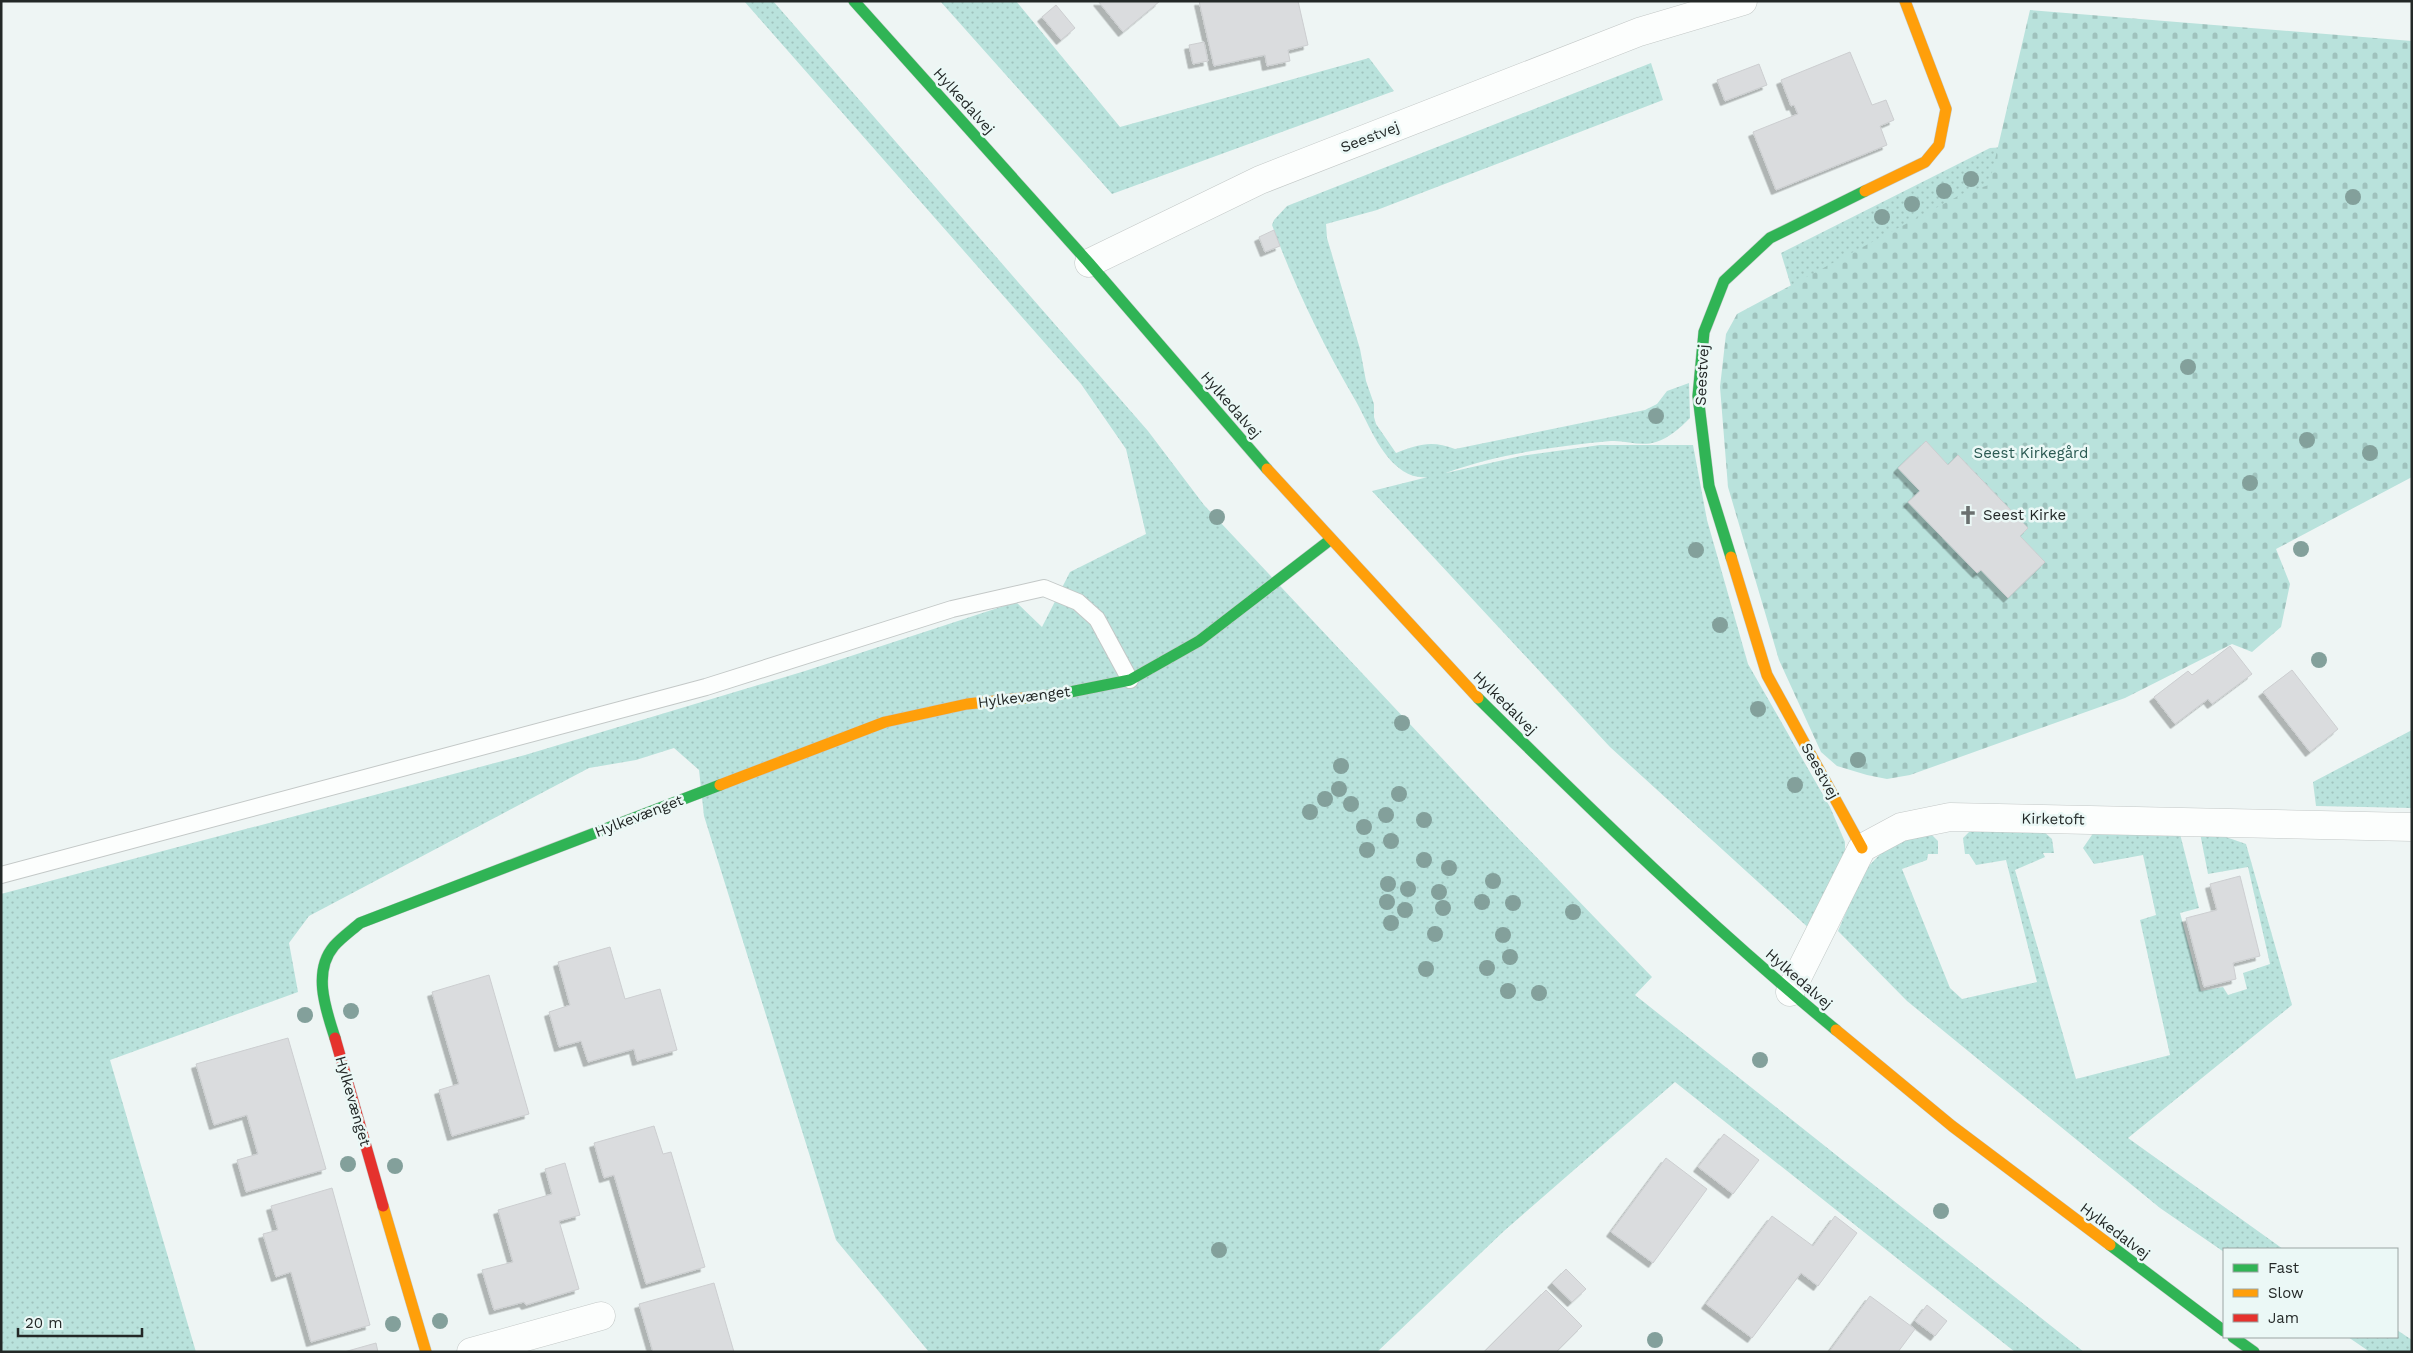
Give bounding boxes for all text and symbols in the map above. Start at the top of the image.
street label: Hylkedalvej [930,64,998,138]
street label: Seestvej [1338,118,1402,156]
street label: Seestvej [1691,344,1713,406]
street label: Hylkedalvej [1197,368,1265,442]
park label: Seest Kirkegård [1974,444,2088,462]
church icon: Seest Kirke [1957,504,1979,526]
place label: Seest Kirke [1983,506,2066,524]
street label: Hylkedalvej [1469,667,1541,739]
street label: Hylkevænget [977,682,1072,712]
street label: Seestvej [1797,740,1843,802]
street label: Hylkevænget [592,791,686,841]
street label: Kirketoft [2021,809,2085,829]
street label: Hylkedalvej [1762,945,1836,1013]
street label: Hylkevænget [332,1054,375,1149]
street label: Hylkedalvej [2076,1199,2154,1263]
legend [2223,1248,2398,1338]
text: Fast [2268,1259,2300,1277]
text: Slow [2268,1284,2304,1302]
scale bar [18,1306,141,1338]
text: Jam [2268,1309,2299,1327]
text: 20 m [25,1314,63,1332]

